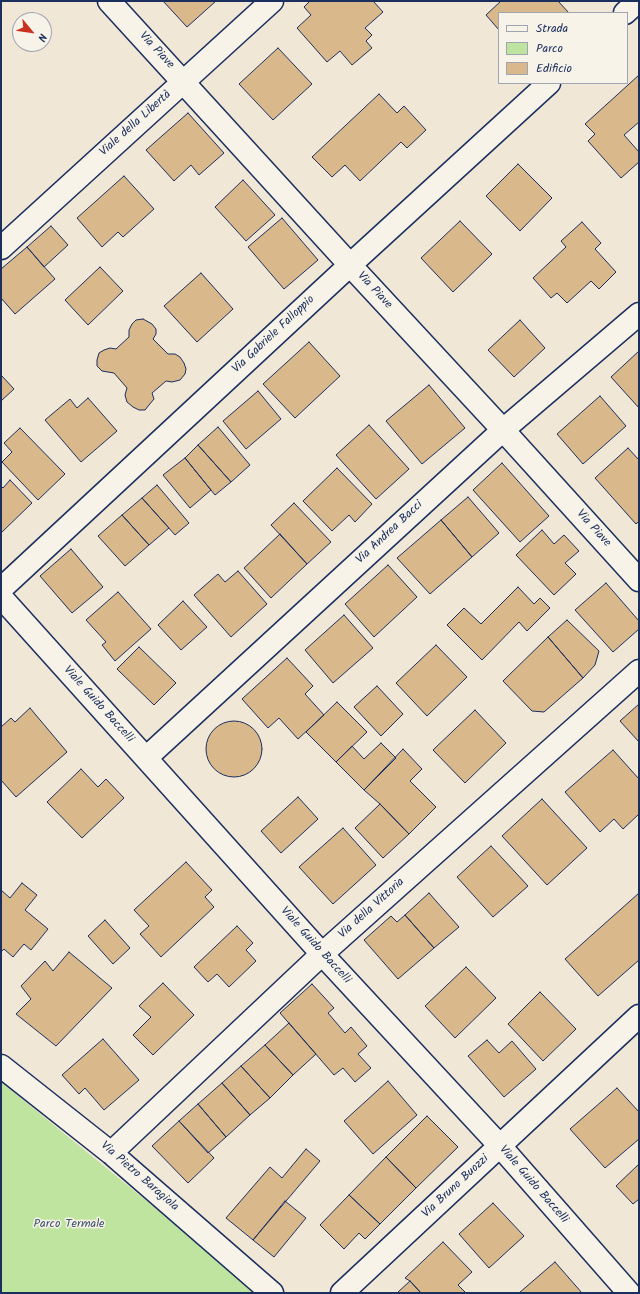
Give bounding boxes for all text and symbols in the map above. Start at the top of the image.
north arrow [12,12,52,52]
legend [498,12,628,84]
text: Strada [536,19,568,38]
text: N [32,30,51,45]
street label: Via Piave [135,30,177,72]
text: Parco [536,39,563,58]
text: Edificio [536,59,572,78]
street label: Viale della Libertà [97,88,175,160]
street label: Via Piave [353,270,395,312]
street label: Via Gabriele Falloppio [230,293,318,377]
street label: Via Andrea Bacci [354,498,426,568]
street label: Via Piave [573,507,613,551]
street label: Viale Guido Baccelli [60,664,136,746]
street label: Via della Vittoria [336,876,408,942]
street label: Viale Guido Baccelli [277,905,353,987]
street label: Via Pietro Baragiola [97,1139,181,1215]
street label: Viale Guido Baccelli [495,1143,571,1227]
street label: Via Bruno Buozzi [420,1152,492,1222]
park label: Parco Termale [33,1218,105,1232]

